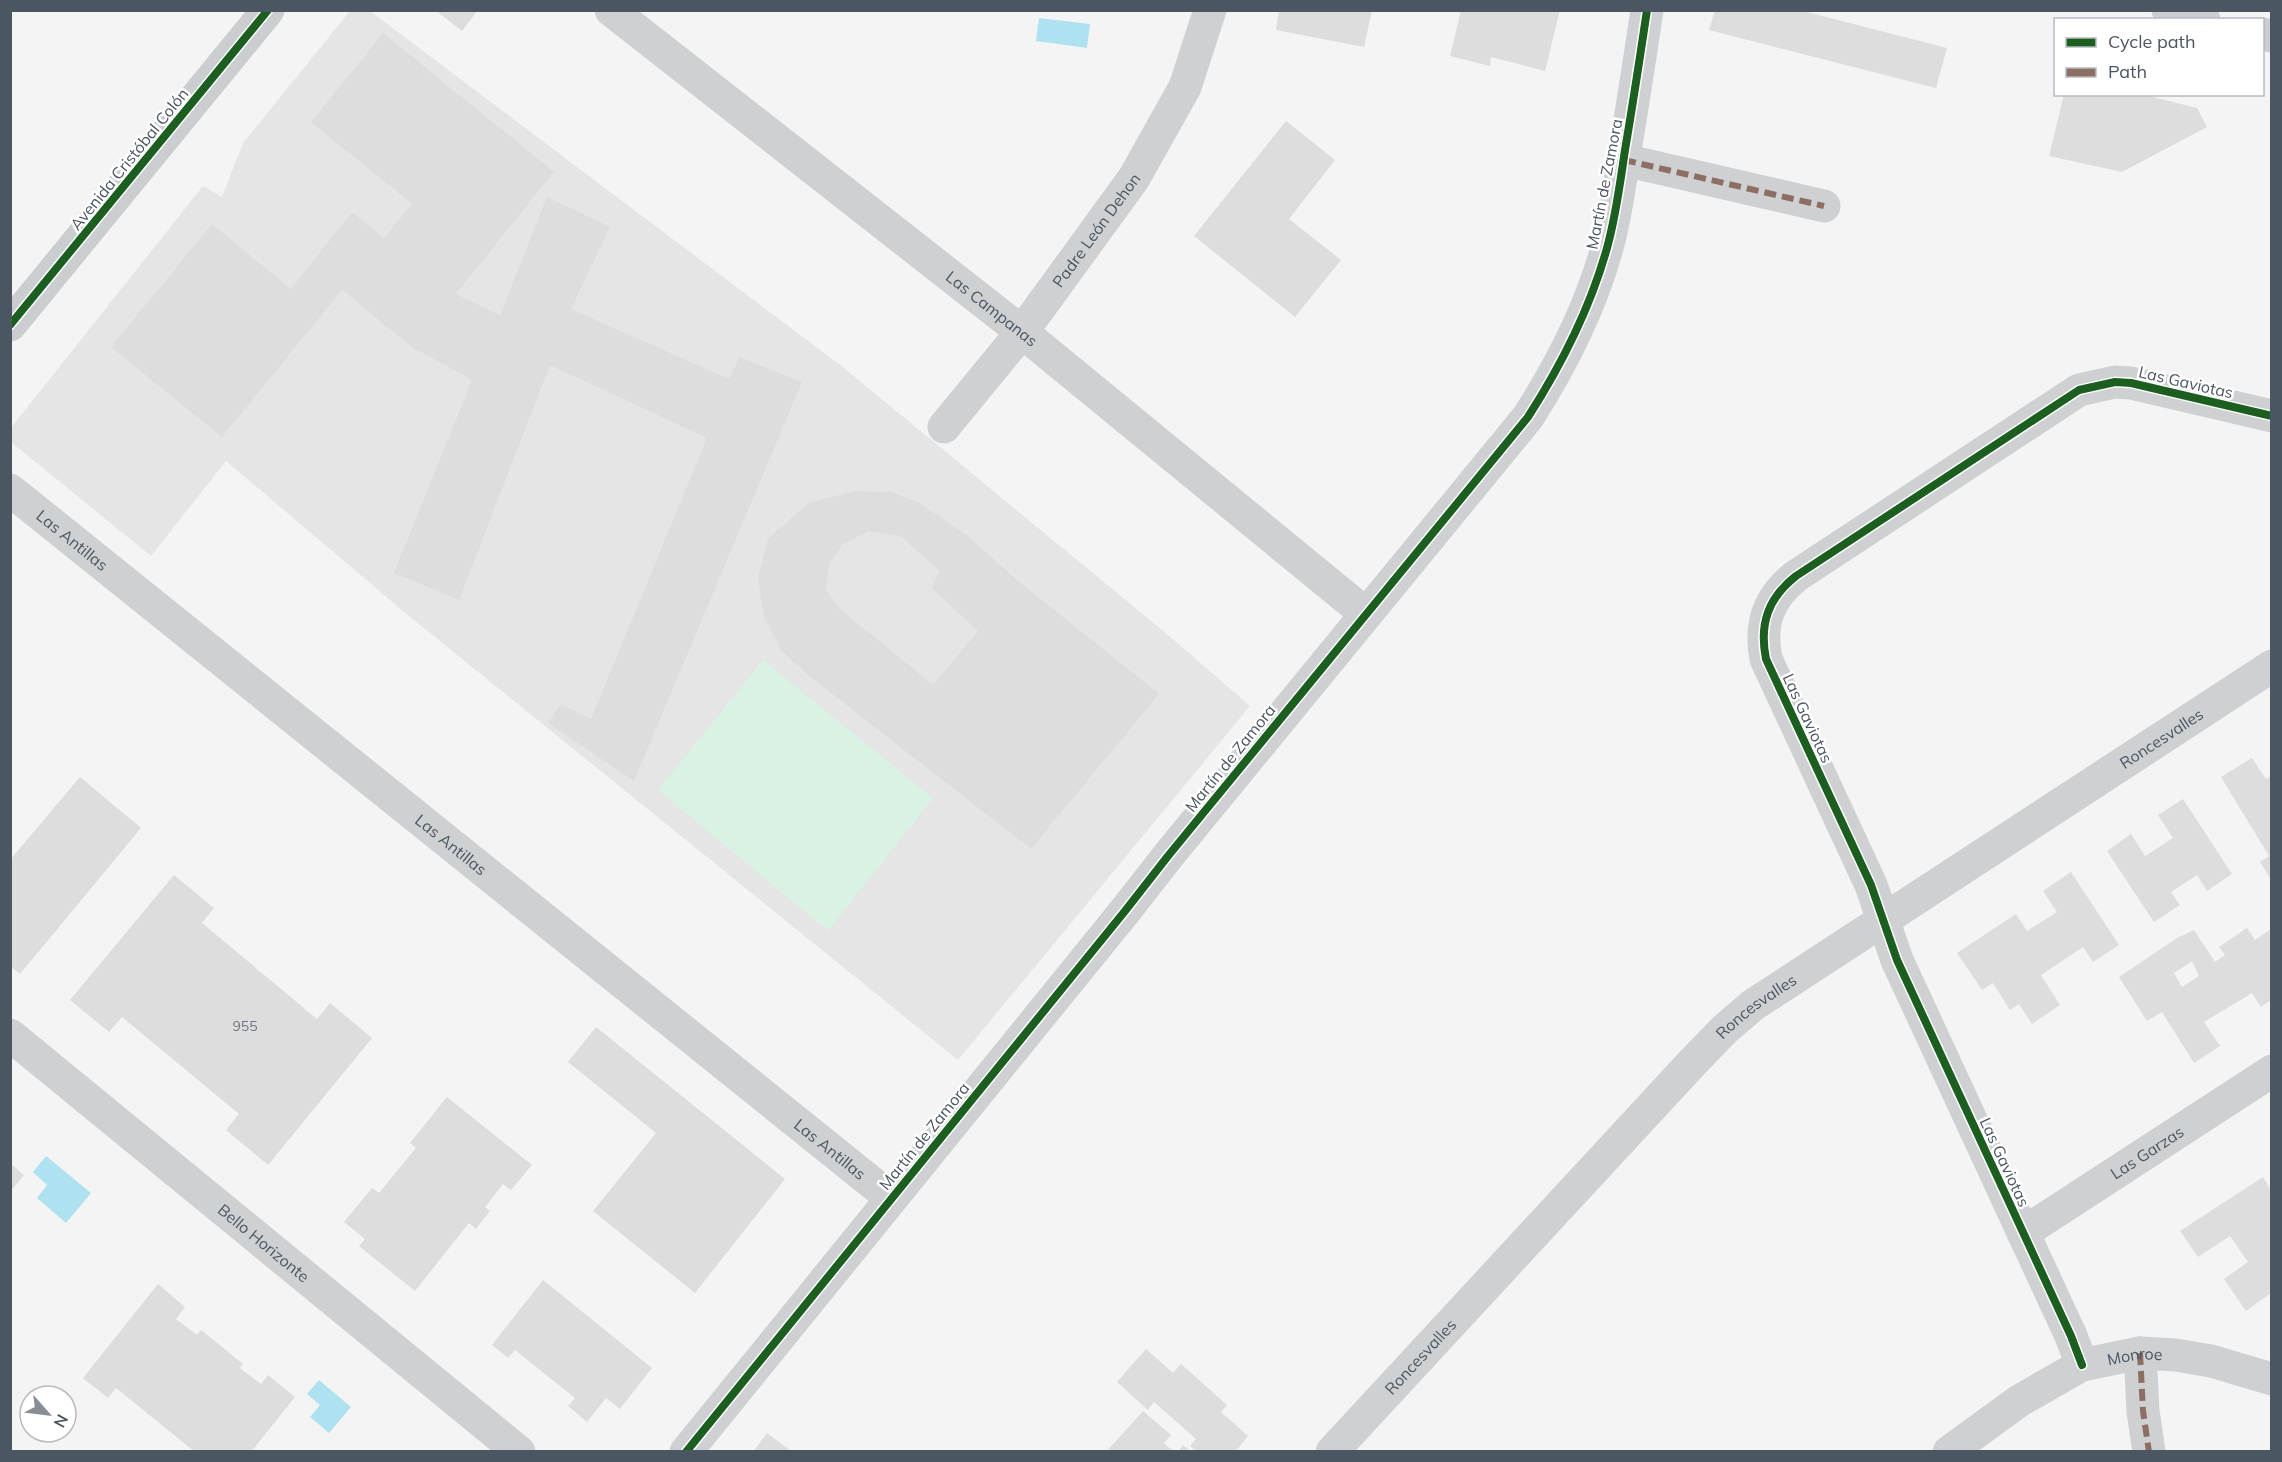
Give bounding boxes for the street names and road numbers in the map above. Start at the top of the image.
street label: Avenida Cristóbal Colón [66,84,192,234]
street label: Martín de Zamora [1582,117,1626,251]
street label: Padre León Dehon [1048,169,1144,291]
street label: Las Campanas [942,266,1042,351]
street label: Las Gaviotas [2137,361,2235,403]
street label: Las Antillas [32,505,112,575]
street label: Las Gaviotas [1779,670,1837,766]
street label: Martín de Zamora [1181,700,1279,816]
street label: Roncesvalles [2116,704,2207,773]
street label: Las Antillas [411,810,491,879]
street label: Roncesvalles [1711,969,1800,1043]
street label: Martín de Zamora [875,1078,973,1194]
street label: Las Antillas [790,1114,870,1184]
street label: Las Gaviotas [1976,1114,2034,1210]
street label: Las Garzas [2107,1121,2188,1183]
street label: Bello Horizonte [214,1199,314,1286]
street label: Roncesvalles [1380,1315,1460,1399]
street label: Monroe [2105,1343,2163,1370]

